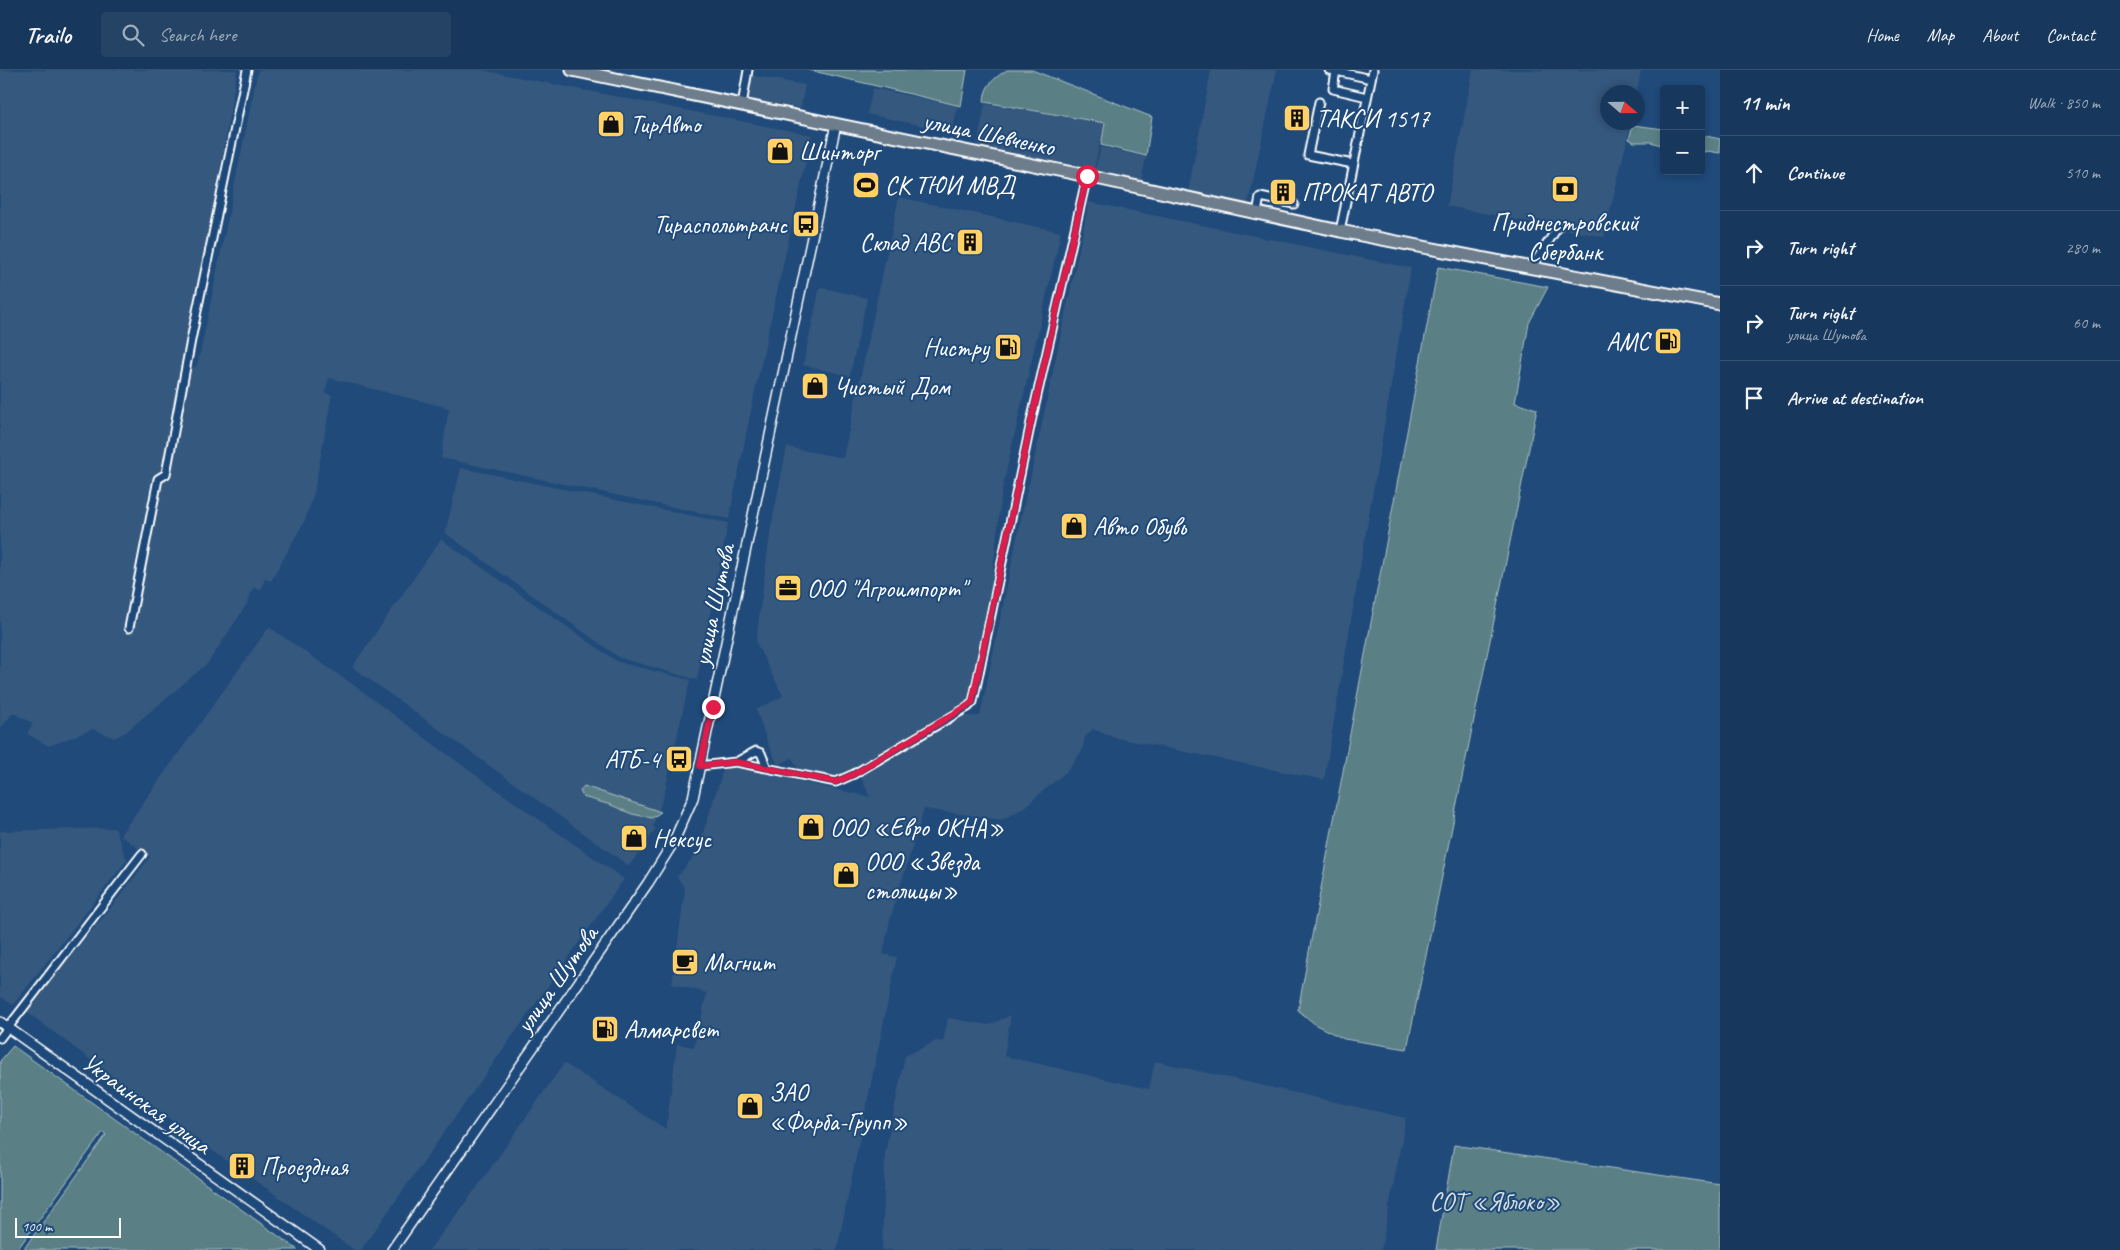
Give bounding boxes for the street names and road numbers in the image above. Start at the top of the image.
street label: улица Шевченко [918,104,1059,164]
street label: улица Шутова [685,539,743,671]
street label: улица Шутова [507,918,607,1041]
street label: Украинская улица [75,1046,219,1163]

